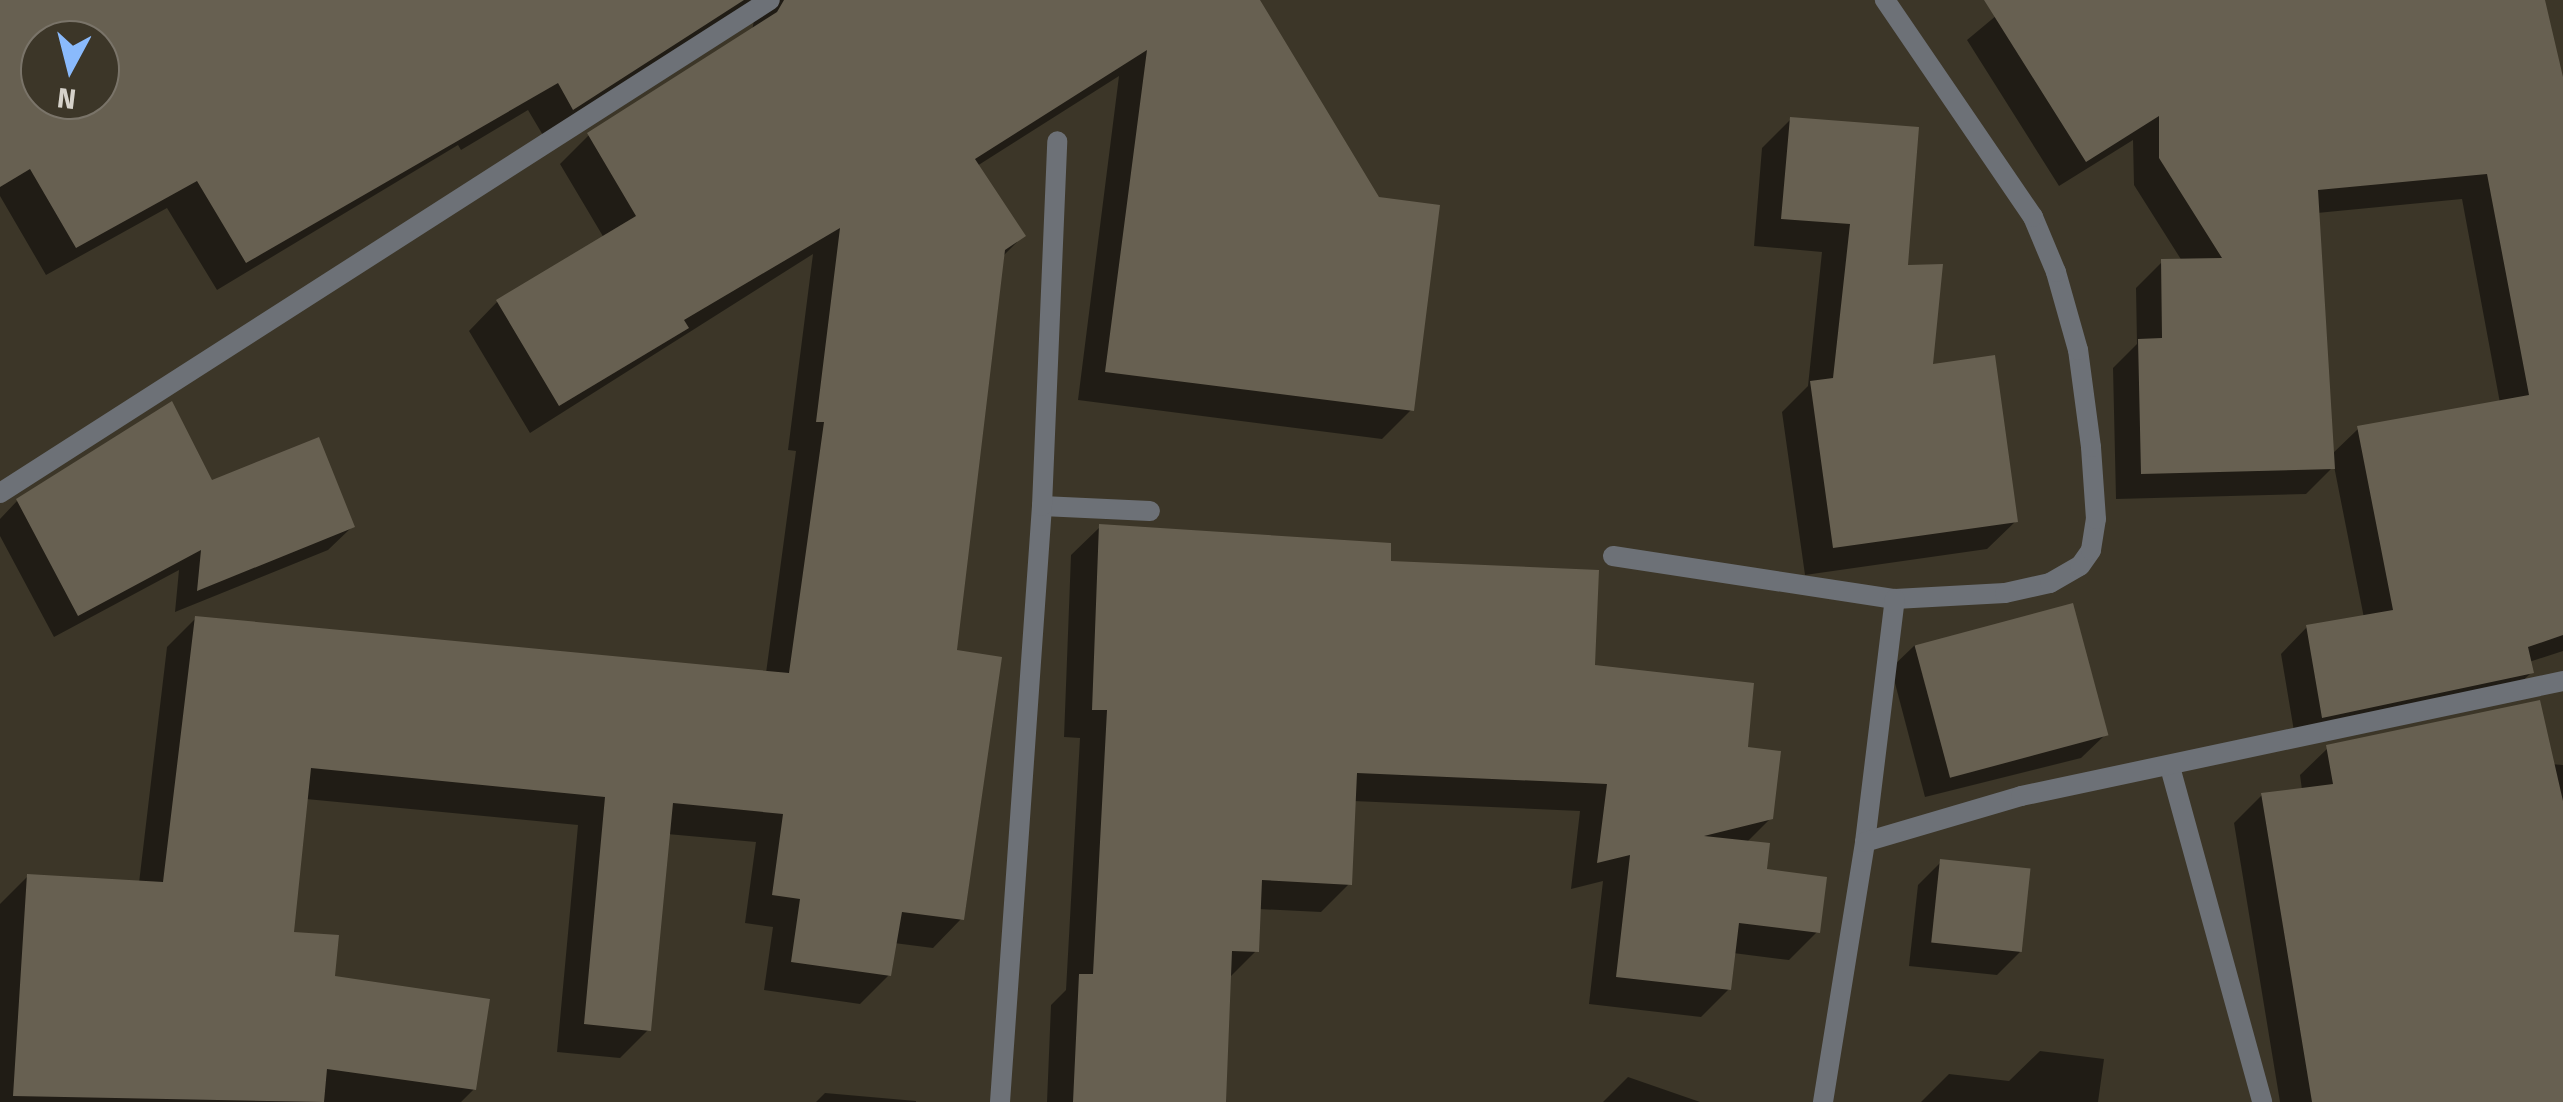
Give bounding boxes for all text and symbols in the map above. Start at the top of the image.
north arrow [20,20,120,120]
text: N [55,81,78,116]

